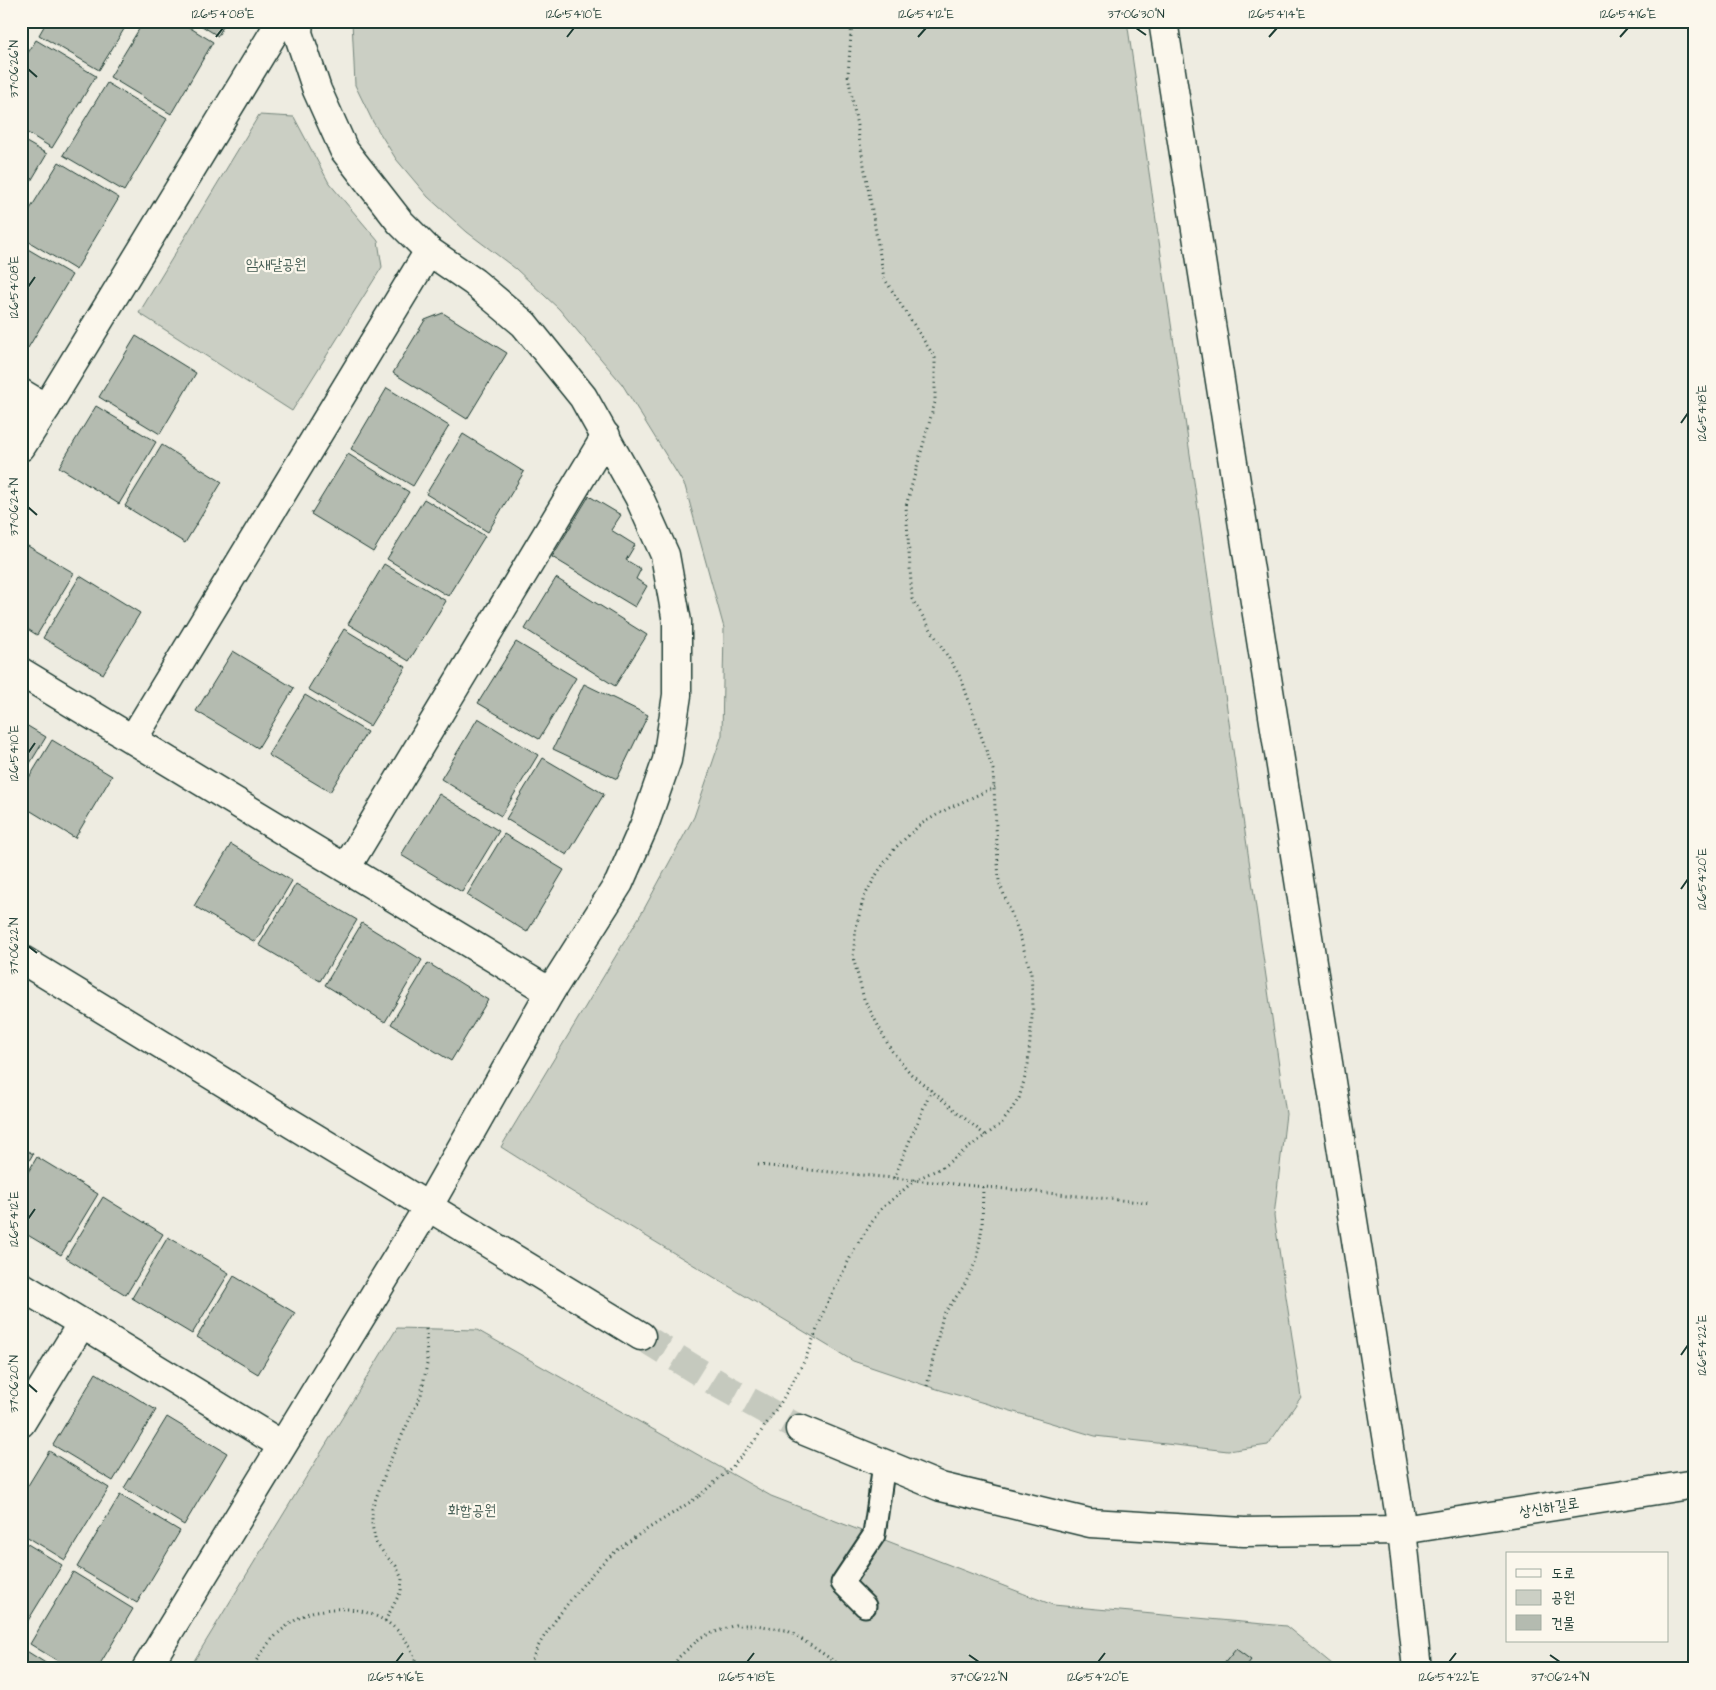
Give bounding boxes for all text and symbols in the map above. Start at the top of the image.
text: 126°54'08"E [192,6,254,23]
text: 126°54'10"E [546,6,602,23]
text: 126°54'12"E [898,6,954,23]
text: 37°06'30"N [1107,6,1165,23]
text: 126°54'14"E [1249,6,1305,23]
text: 126°54'16"E [1600,6,1656,23]
text: 37°06'26"N [6,40,23,98]
park label: 암새달공원 [246,254,306,275]
text: 126°54'08"E [6,256,23,318]
text: 126°54'18"E [1694,385,1711,441]
text: 37°06'24"N [6,477,23,536]
text: 126°54'10"E [6,725,23,781]
text: 126°54'20"E [1694,848,1711,910]
text: 37°06'22"N [6,917,23,975]
text: 126°54'12"E [6,1191,23,1247]
text: 126°54'22"E [1694,1315,1711,1375]
text: 37°06'20"N [6,1355,23,1413]
street label: 상신하길로 [1518,1492,1581,1523]
park label: 화합공원 [448,1500,496,1521]
legend [1506,1552,1668,1642]
text: 도로 [1551,1563,1575,1584]
text: 공원 [1551,1587,1575,1608]
text: 건물 [1551,1613,1575,1634]
text: 126°54'16"E [368,1669,424,1686]
text: 126°54'18"E [719,1669,775,1686]
text: 37°06'22"N [950,1669,1008,1686]
text: 126°54'20"E [1067,1669,1129,1686]
text: 126°54'22"E [1419,1669,1479,1686]
text: 37°06'24"N [1531,1669,1590,1686]

